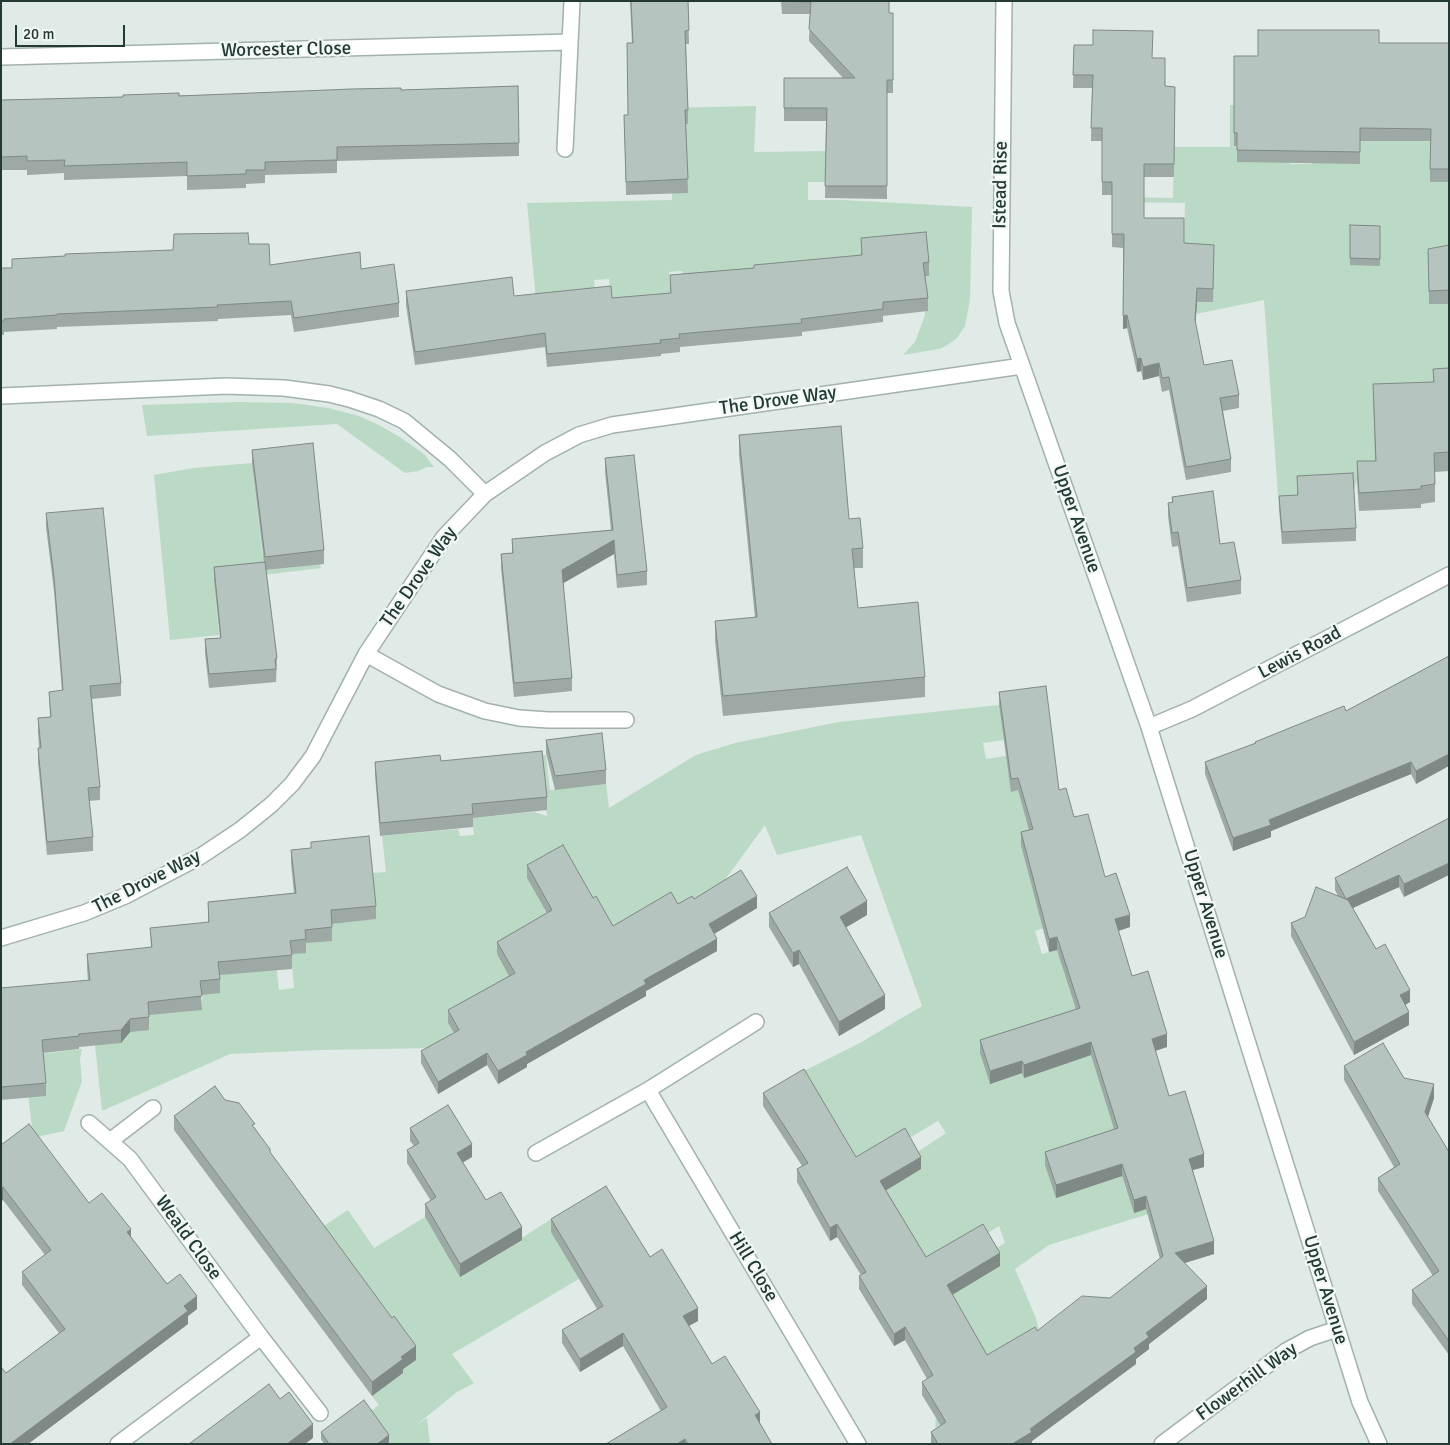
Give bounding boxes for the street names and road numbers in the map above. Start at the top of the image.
street label: Worcester Close [221,37,351,63]
street label: Istead Rise [989,141,1013,229]
street label: The Drove Way [718,382,838,420]
street label: Upper Avenue [1047,462,1105,576]
street label: The Drove Way [376,522,462,632]
street label: Lewis Road [1254,622,1346,684]
street label: The Drove Way [89,845,205,919]
street label: Upper Avenue [1178,847,1232,961]
street label: Weald Close [150,1191,226,1285]
street label: Hill Close [723,1228,783,1306]
street label: Upper Avenue [1298,1233,1352,1347]
street label: Flowerhill Way [1192,1338,1302,1426]

